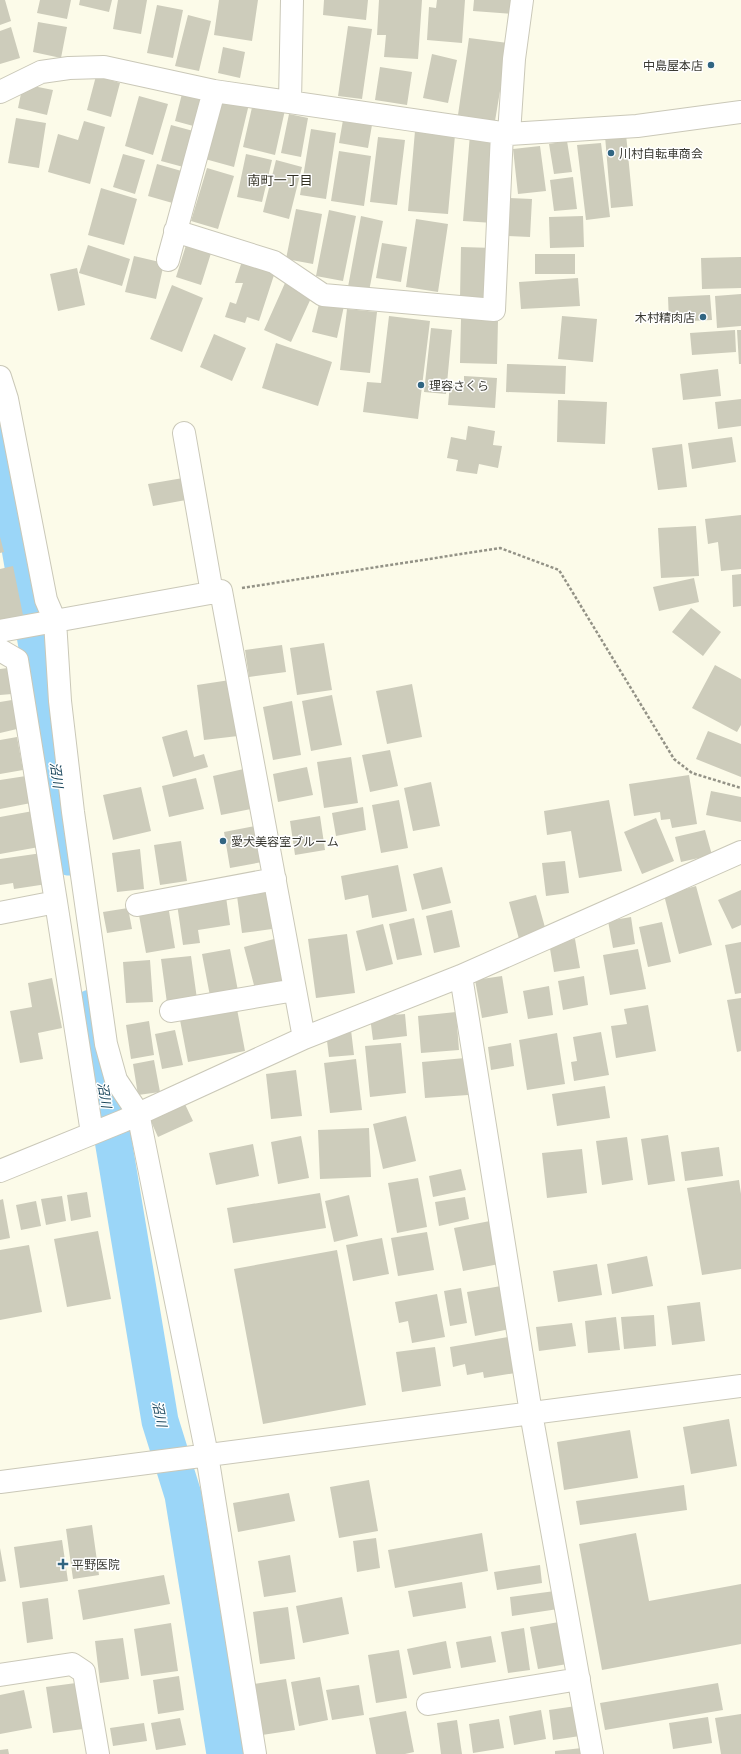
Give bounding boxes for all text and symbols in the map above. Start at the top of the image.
place label: 中島屋本店 [643,57,703,74]
marker: 中島屋本店 [706,60,716,70]
place label: 川村自転車商会 [619,145,703,162]
marker: 川村自転車商会 [606,148,616,158]
district label: 南町一丁目 [247,171,313,189]
place label: 木村精肉店 [635,309,695,326]
marker: 木村精肉店 [698,312,708,322]
place label: 理容さくら [429,377,489,394]
marker: 理容さくら [416,380,426,390]
water label: 沼川 [46,761,68,791]
place label: 愛犬美容室ブルーム [231,833,339,850]
marker: 愛犬美容室ブルーム [218,836,228,846]
water label: 沼川 [94,1081,116,1111]
water label: 沼川 [148,1399,172,1431]
place label: 平野医院 [72,1556,120,1573]
marker: 平野医院 [57,1558,69,1570]

